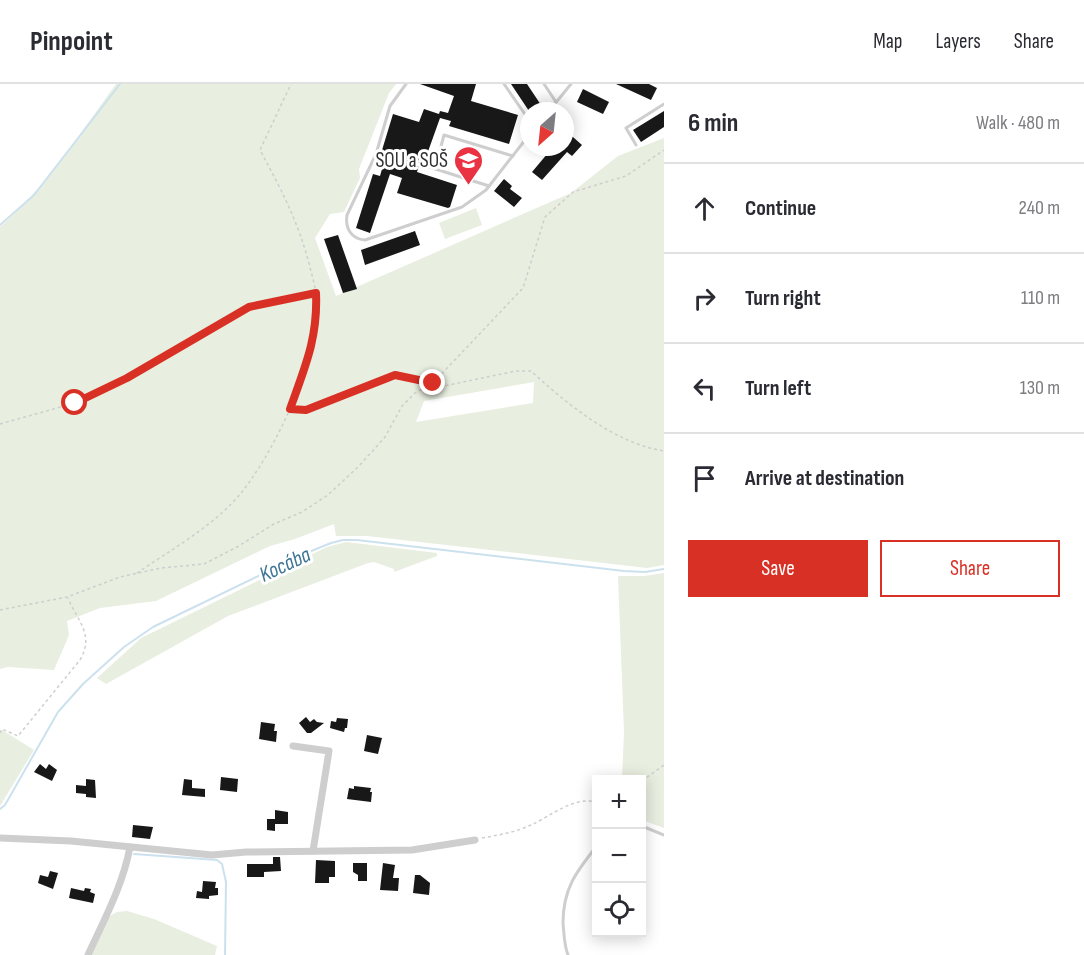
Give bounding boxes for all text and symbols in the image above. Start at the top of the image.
text: Pinpoint [30,25,113,58]
text: Map [873,29,902,54]
text: Layers [935,29,981,54]
text: Share [1014,29,1054,54]
north arrow [520,102,574,156]
text: 6 min [688,108,738,139]
text: Walk · 480 m [976,111,1060,135]
school or university icon: SOU a SOŠ [453,144,485,186]
place label: SOU a SOŠ [375,148,448,173]
icon: ahead [688,192,721,225]
text: Continue [745,195,816,222]
text: 240 m [1019,196,1060,220]
icon: right [688,282,721,315]
text: Turn right [745,285,821,312]
text: 110 m [1021,286,1060,310]
route end [419,369,445,395]
icon: left [688,372,721,405]
text: Turn left [745,375,811,402]
text: 130 m [1020,376,1060,400]
route start [61,389,87,415]
icon: arrive [688,462,721,495]
text: Arrive at destination [745,465,904,492]
button: Save [688,540,868,597]
button: Share [880,540,1060,597]
water label: Kocába [255,541,315,589]
map controls [592,775,646,937]
button: + [592,775,646,829]
button: − [592,829,646,883]
button: locate [592,883,646,937]

